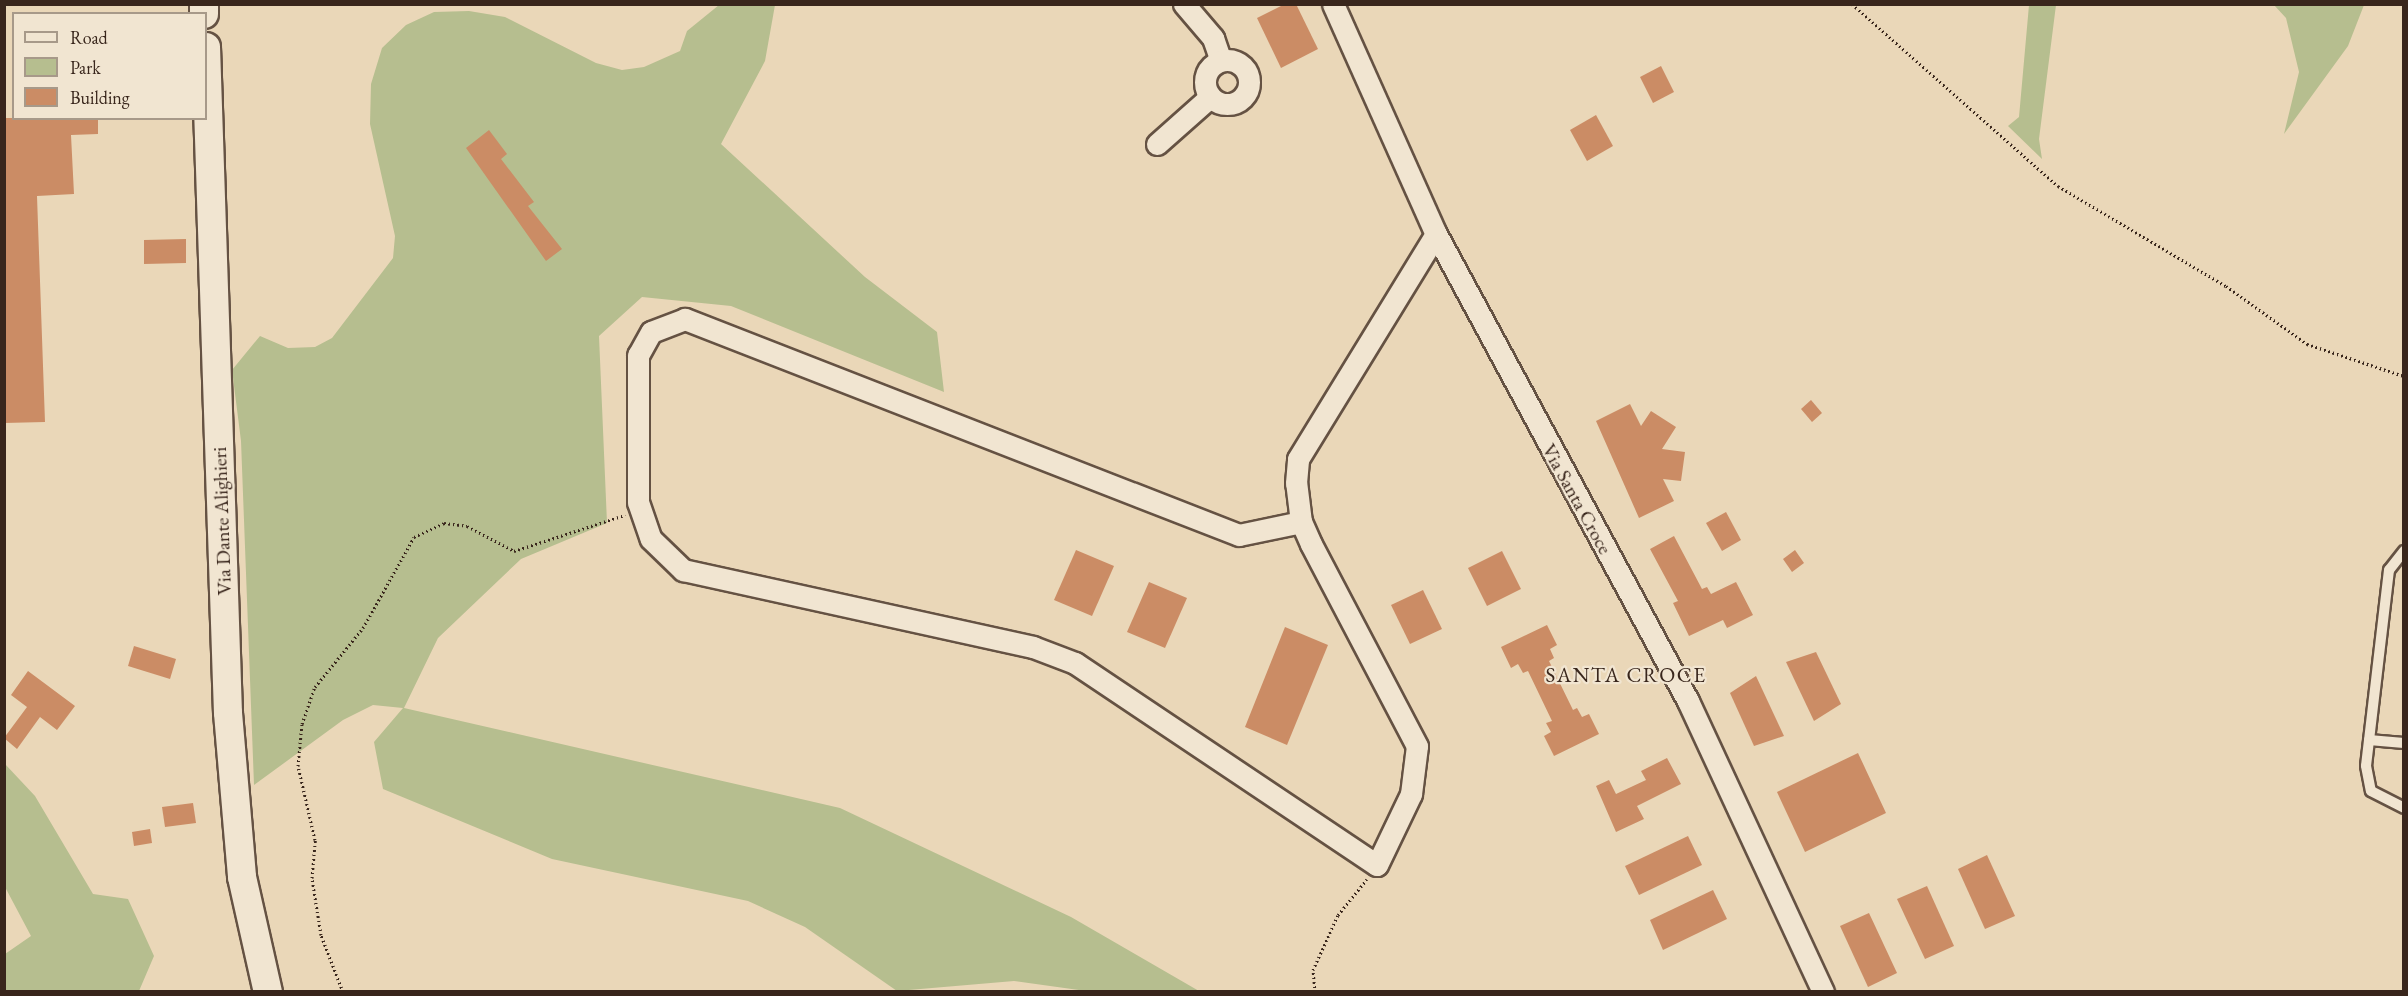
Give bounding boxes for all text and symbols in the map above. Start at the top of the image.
legend [12,12,207,120]
text: Road [70,26,108,49]
text: Park [70,56,101,79]
text: Building [70,86,130,109]
street label: Via Santa Croce [1537,440,1617,558]
street label: Via Dante Alighieri [207,446,237,596]
district label: SANTA CROCE [1545,662,1707,688]

